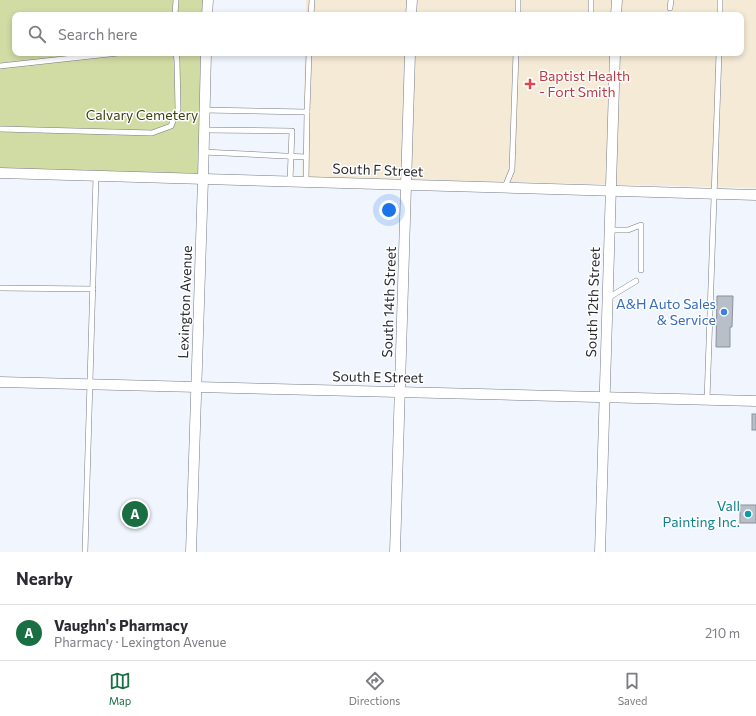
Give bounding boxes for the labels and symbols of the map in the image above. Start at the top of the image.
place label: Baptist Health - Fort Smith [539,67,630,100]
marker: Baptist Health - Fort Smith [524,78,536,90]
park label: Calvary Cemetery [86,106,198,123]
street label: South F Street [332,159,424,180]
your location [379,200,399,220]
street label: Lexington Avenue [174,245,195,359]
street label: South 14th Street [378,246,399,358]
street label: South 12th Street [582,246,603,358]
place label: A&H Auto Sales & Service [616,295,716,328]
marker: A&H Auto Sales & Service [719,307,729,317]
street label: South E Street [332,367,424,386]
place label: Vall Painting Inc. [662,497,740,530]
pin: A [122,499,148,529]
marker: Vall Painting Inc. [743,509,753,519]

